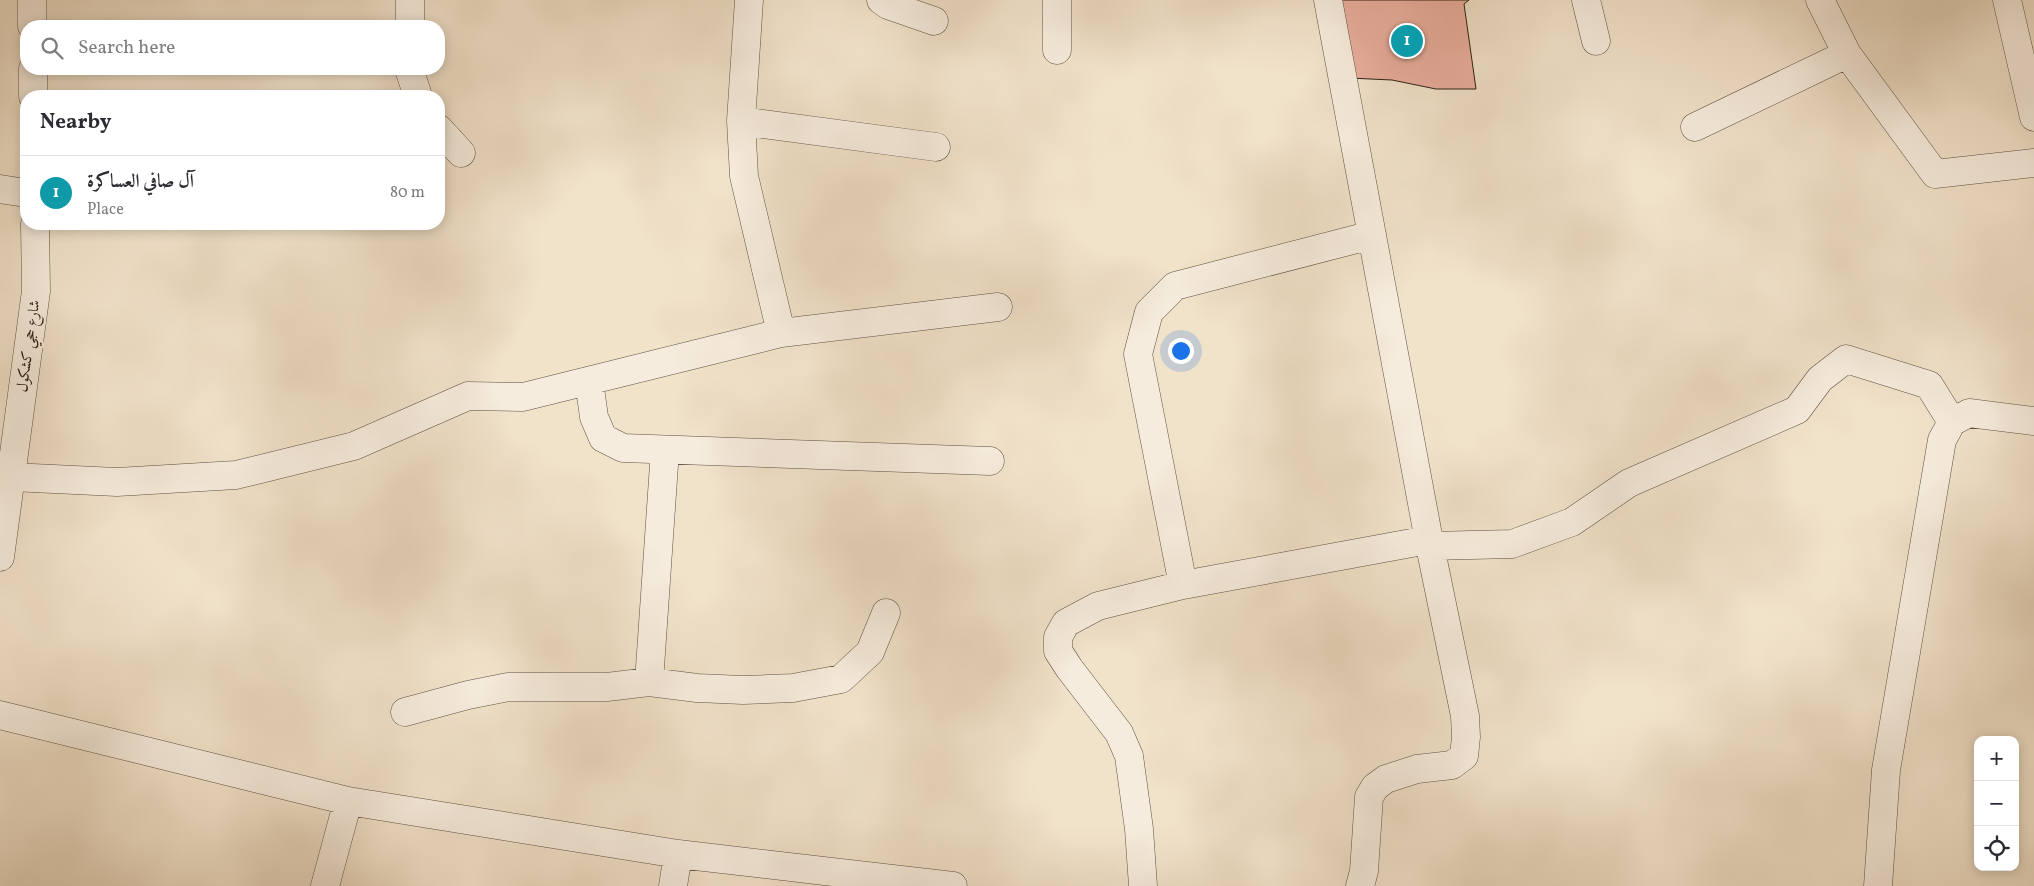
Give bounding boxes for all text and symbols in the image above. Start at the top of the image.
search box [20,20,445,75]
pin: 1 [1391,22,1423,60]
icon: search [38,34,66,62]
text: Search here [78,35,175,61]
text: Nearby [40,108,111,137]
text: آل صافي العساكرة [87,169,194,195]
text: 1 [53,182,59,204]
text: 80 m [390,182,425,204]
text: Place [87,199,124,221]
street label: شارع حجي كشكول [13,299,48,394]
your location [1168,338,1194,364]
map controls [1974,736,2019,871]
button: + [1974,736,2019,781]
button: − [1974,781,2019,826]
button: locate [1974,826,2019,871]

